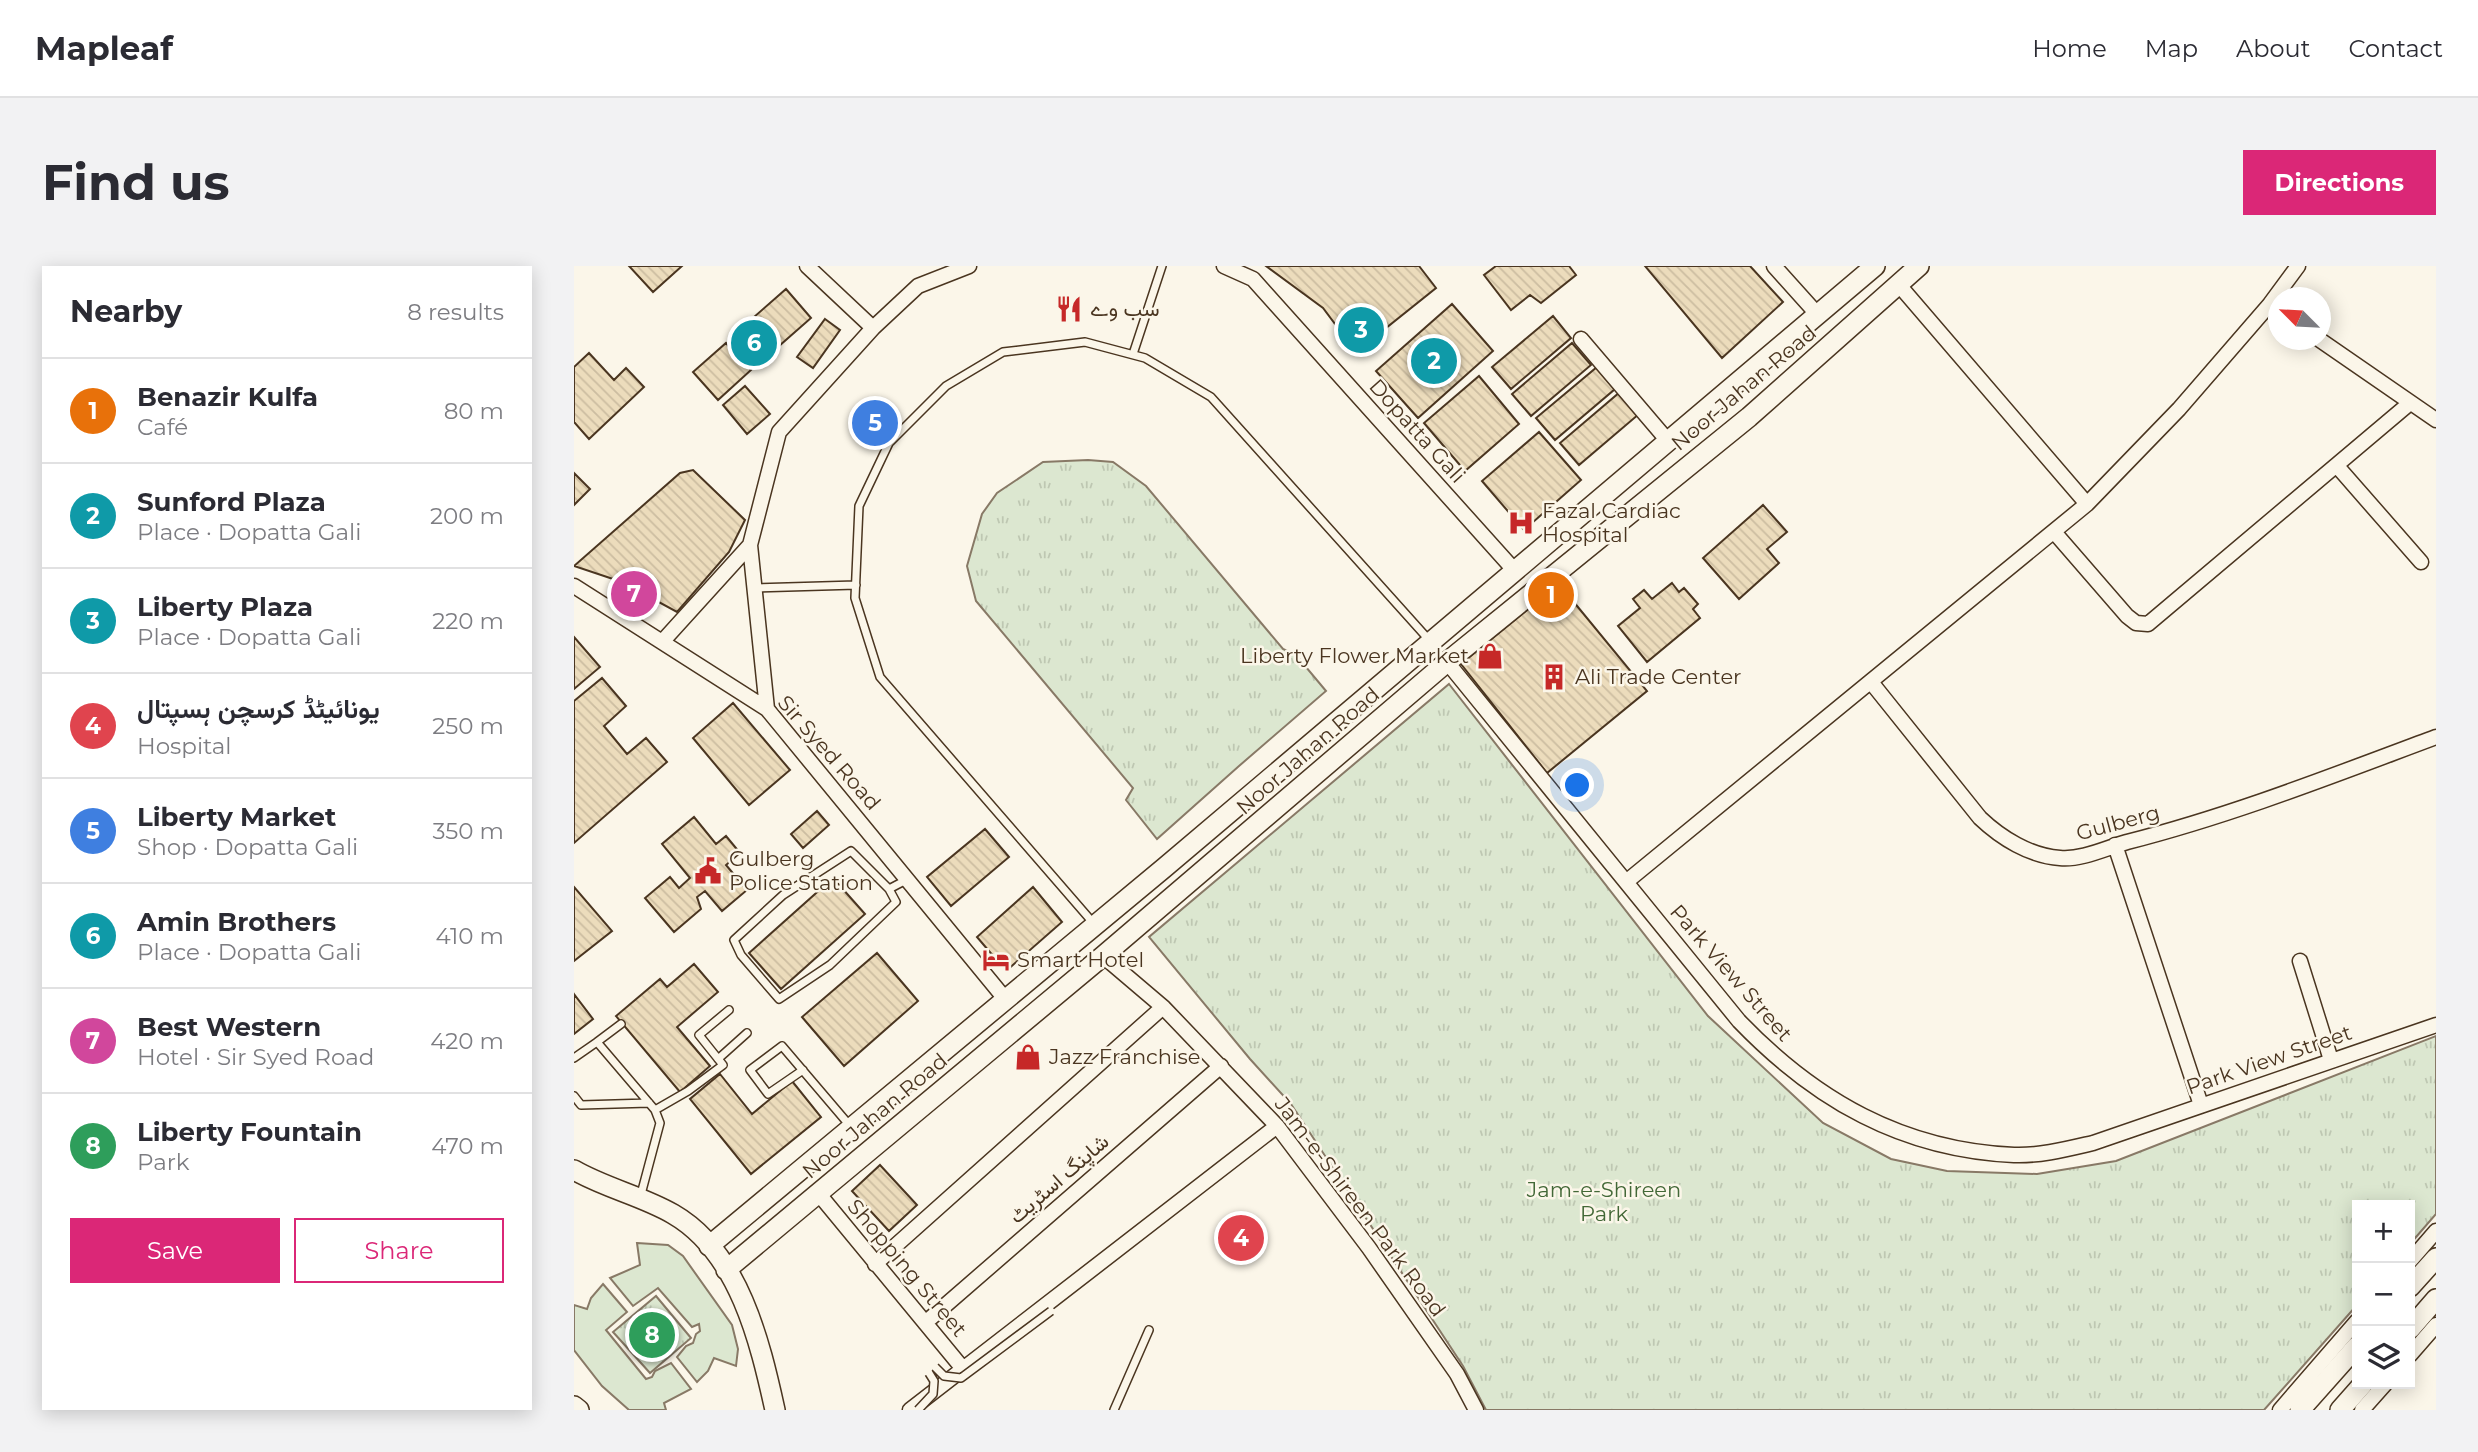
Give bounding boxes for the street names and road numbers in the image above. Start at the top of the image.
street label: Noor Jahan Road [1666,320,1821,456]
street label: Dopatta Gali [1364,374,1471,488]
street label: Noor Jahan Road [1231,682,1384,820]
street label: Sir Syed Road [773,690,886,815]
street label: Gulberg [2073,799,2162,846]
street label: Park View Street [1665,899,1798,1046]
street label: Park View Street [2183,1019,2355,1100]
street label: Noor Jahan Road [797,1048,952,1184]
street label: Jam-e-Shireen Park Road [1269,1091,1451,1321]
street label: شاپنگ اسٹریٹ [1004,1129,1115,1230]
street label: Shopping Street [843,1194,972,1342]

